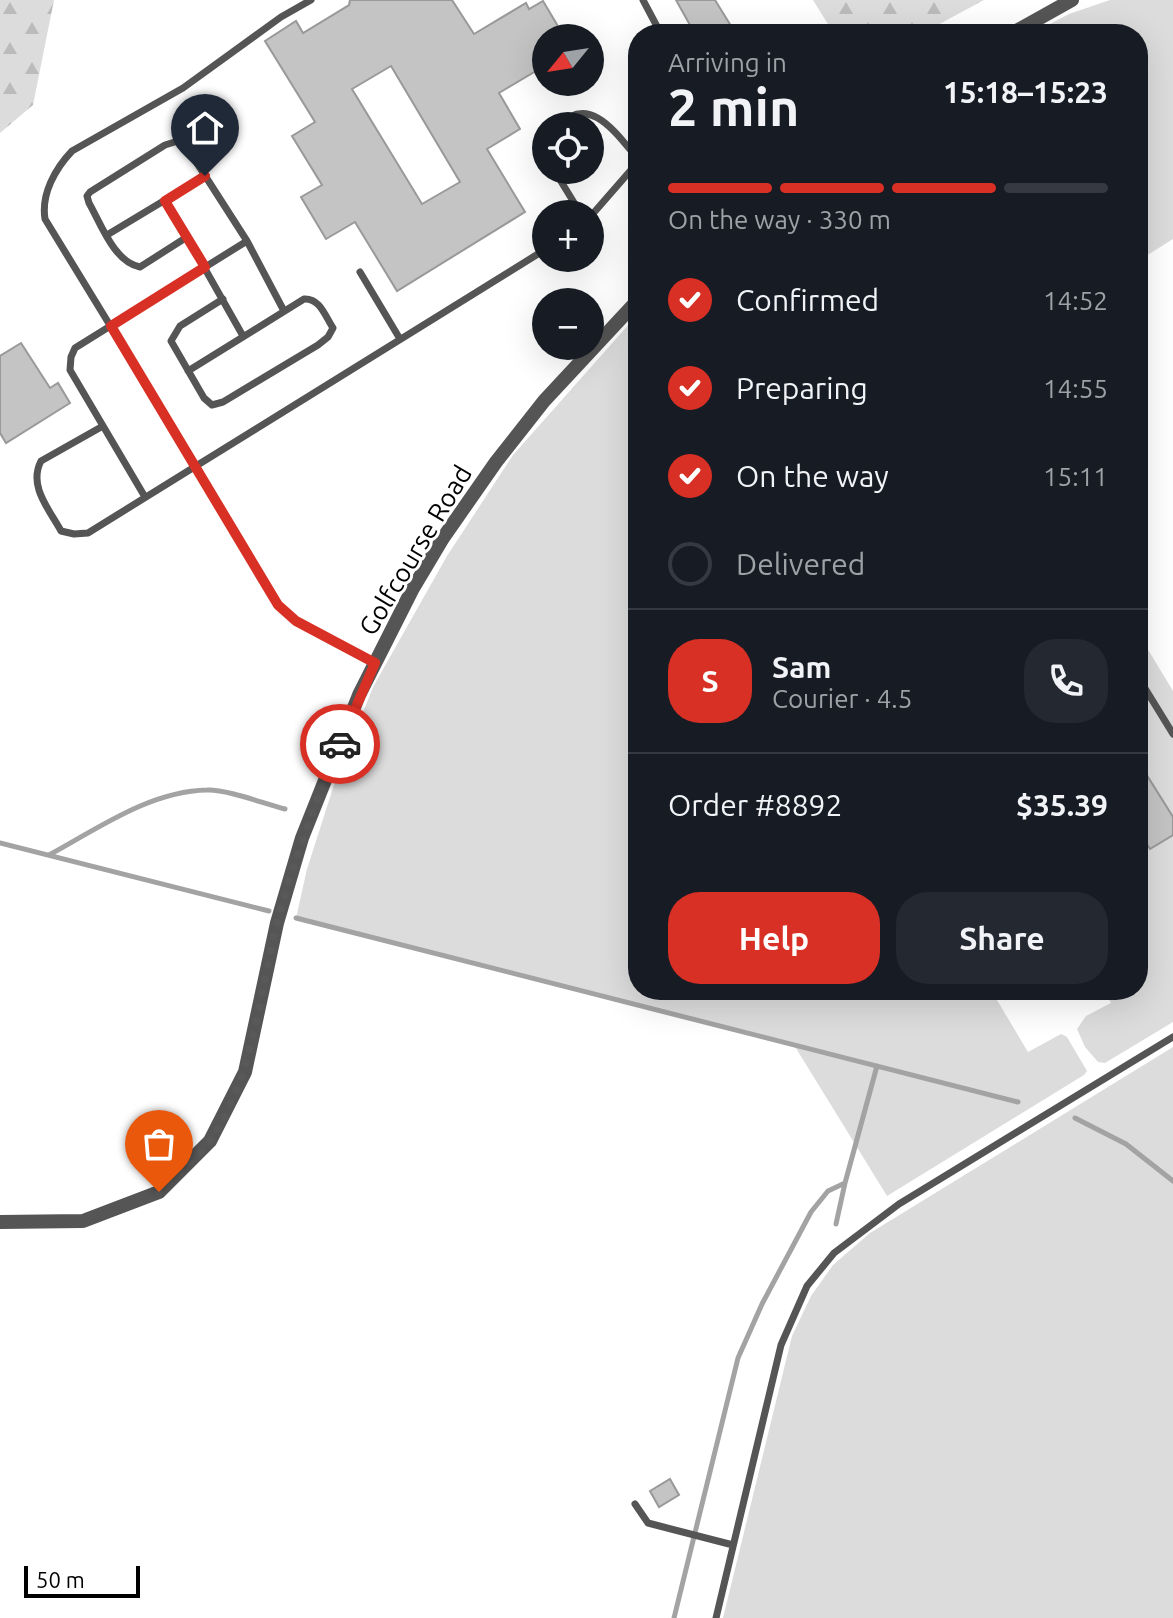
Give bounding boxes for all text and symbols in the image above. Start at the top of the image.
north arrow [532,24,604,96]
map controls [532,24,604,360]
text: Arriving in [668,48,787,77]
text: 15:18–15:23 [943,75,1108,109]
text: 2 min [668,78,799,136]
pin [171,94,239,176]
icon: home [183,106,227,150]
button: locate [532,112,604,184]
button: + [532,200,604,272]
text: On the way · 330 m [668,205,891,234]
icon: check [668,278,712,322]
text: Confirmed [736,283,879,317]
text: 14:52 [1043,286,1108,315]
button: − [532,288,604,360]
icon: check [668,366,712,410]
text: Preparing [736,371,868,405]
text: 14:55 [1043,374,1108,403]
icon: check [668,454,712,498]
text: On the way [736,459,889,493]
street label: Golfcourse Road [353,460,477,640]
text: 15:11 [1043,462,1108,491]
text: Delivered [736,547,865,581]
button: phone [1024,639,1108,723]
text: Sam [772,650,831,684]
text: S [701,664,719,698]
text: Courier · 4.5 [772,684,912,713]
courier [300,704,380,784]
icon: car [318,722,362,766]
text: Order #8892 [668,788,842,822]
text: $35.39 [1016,788,1108,822]
button: Help [668,892,880,984]
button: Share [896,892,1108,984]
pin [125,1110,193,1192]
icon: bag [137,1122,181,1166]
scale bar [24,1562,140,1598]
text: 50 m [36,1567,85,1592]

